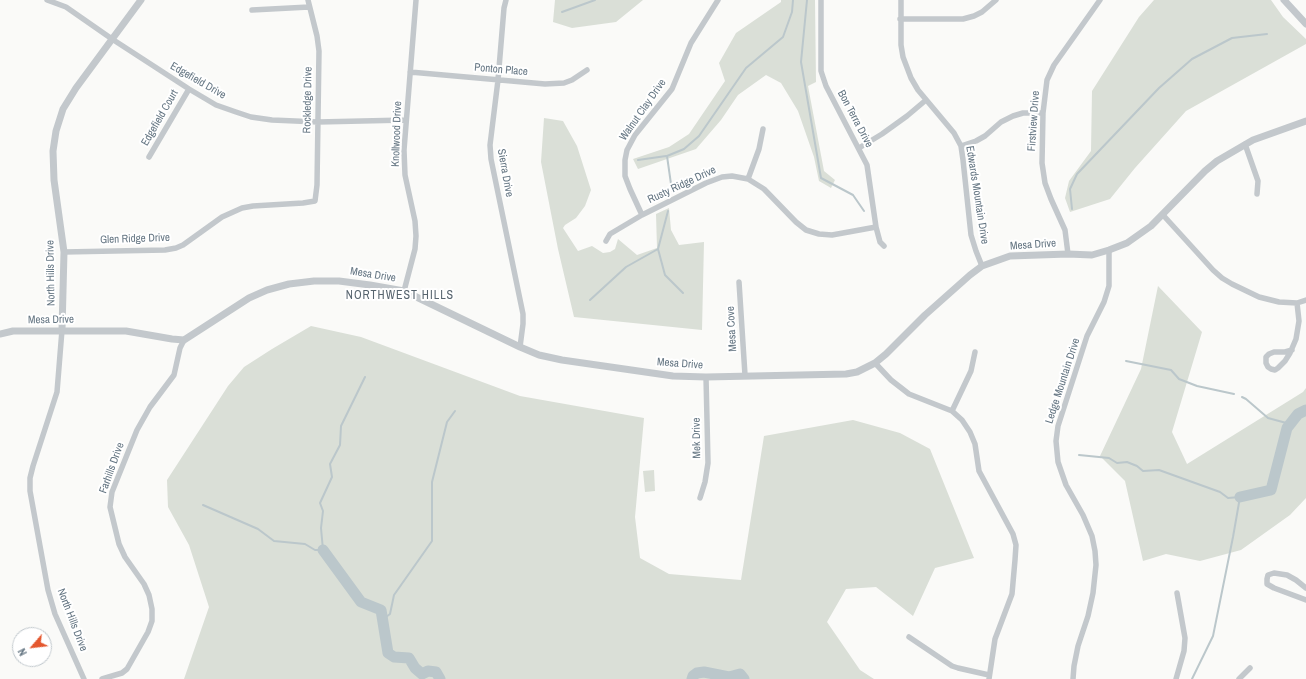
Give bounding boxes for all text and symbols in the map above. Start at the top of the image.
street label: Edgefield Drive [168,60,228,102]
street label: Ponton Place [474,61,528,79]
street label: Rockledge Drive [301,67,315,133]
street label: Walnut Clay Drive [617,77,669,143]
street label: Edgefield Court [139,88,181,148]
street label: Bon Terra Drive [834,88,876,150]
street label: Firstview Drive [1025,90,1043,152]
street label: Knollwood Drive [389,101,405,167]
street label: Edwards Mountain Drive [963,145,991,245]
street label: Sierra Drive [494,148,516,198]
street label: Rusty Ridge Drive [646,163,718,207]
street label: Glen Ridge Drive [100,231,170,247]
street label: Mesa Drive [1010,237,1056,253]
street label: North Hills Drive [44,240,58,306]
street label: Mesa Drive [349,265,397,285]
district label: NORTHWEST HILLS [346,289,454,303]
street label: Mesa Cove [724,306,740,352]
street label: Mesa Drive [28,313,74,327]
street label: Ledge Mountain Drive [1043,337,1083,425]
street label: Mesa Drive [657,356,703,372]
street label: Mek Drive [690,417,704,459]
street label: Farhills Drive [97,441,127,495]
street label: North Hills Drive [54,587,90,653]
north arrow [12,627,52,667]
text: N [15,646,30,658]

